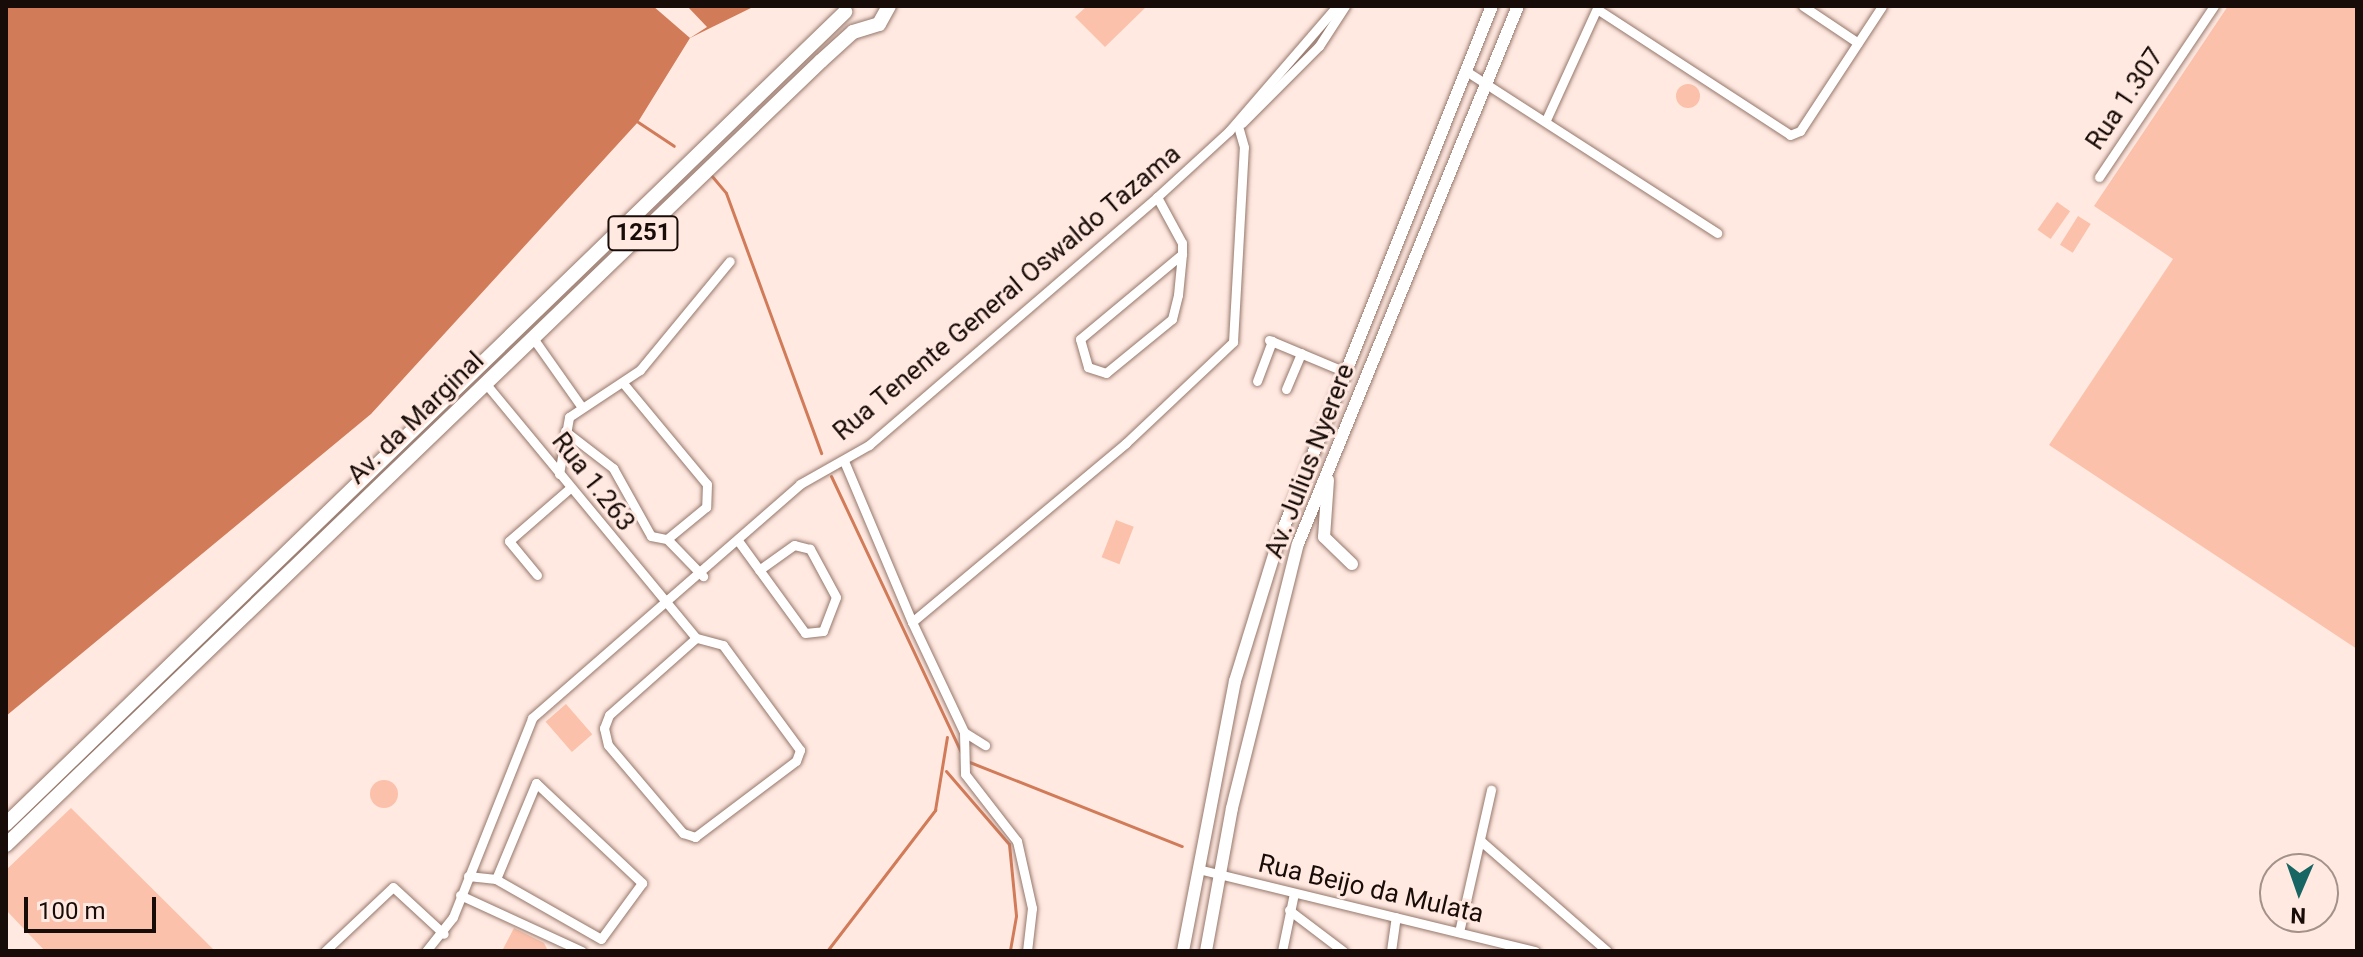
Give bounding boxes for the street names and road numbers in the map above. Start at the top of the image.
street label: Rua 1.307 [2080,42,2170,156]
street label: Rua Tenente General Oswaldo Tazama [827,138,1187,448]
road number: 1251 [607,213,679,253]
street label: Av. da Marginal [341,345,491,491]
street label: Av. Julius Nyerere [1259,359,1361,563]
street label: Rua 1.263 [545,427,641,537]
street label: Rua Beijo da Mulata [1255,848,1487,930]

